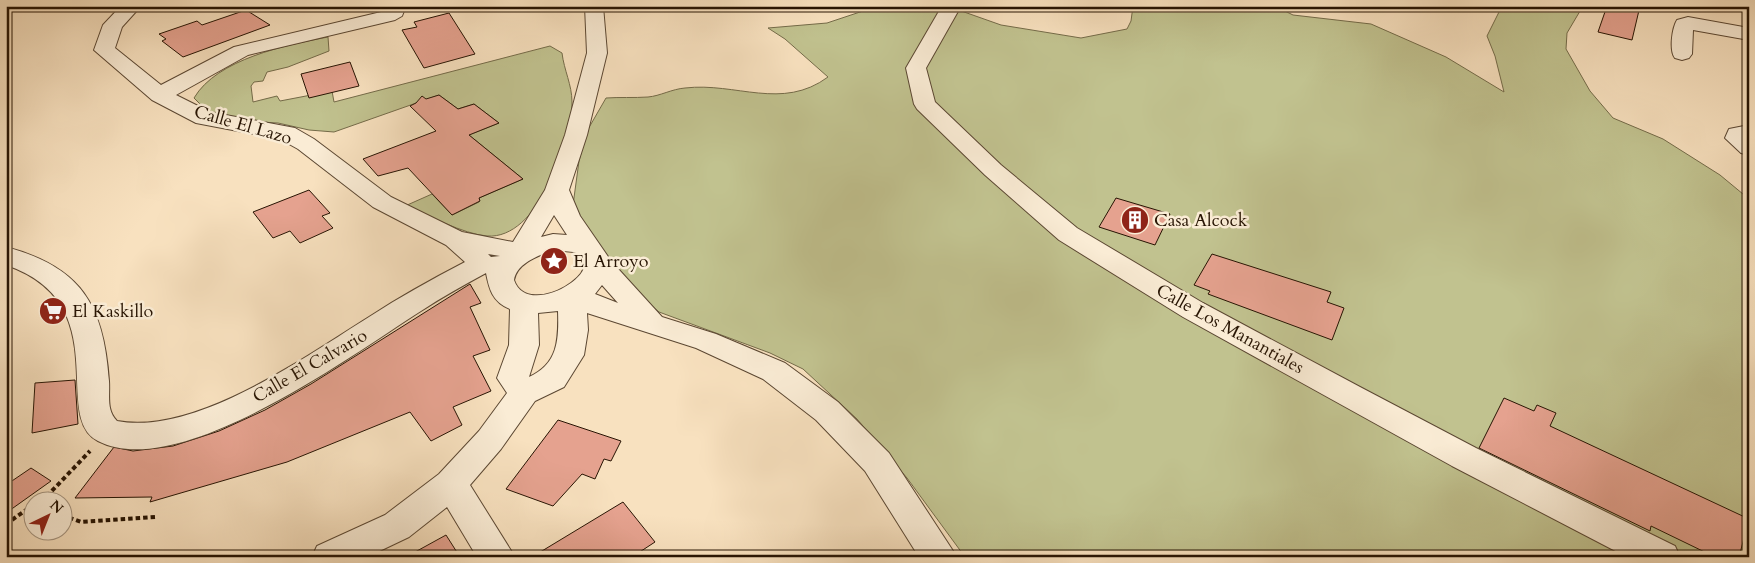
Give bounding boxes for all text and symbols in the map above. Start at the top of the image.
street label: Calle El Lazo [191,99,295,151]
building icon: Casa Alcock [1120,205,1150,235]
place label: Casa Alcock [1154,208,1248,233]
place icon: El Arroyo [539,246,569,276]
place label: El Arroyo [573,249,649,274]
street label: Calle Los Manantiales [1152,278,1308,380]
supermarket icon: El Kaskillo [38,296,68,326]
place label: El Kaskillo [72,299,154,324]
street label: Calle El Calvario [248,323,372,409]
north arrow [22,490,72,540]
text: N [46,496,67,518]

